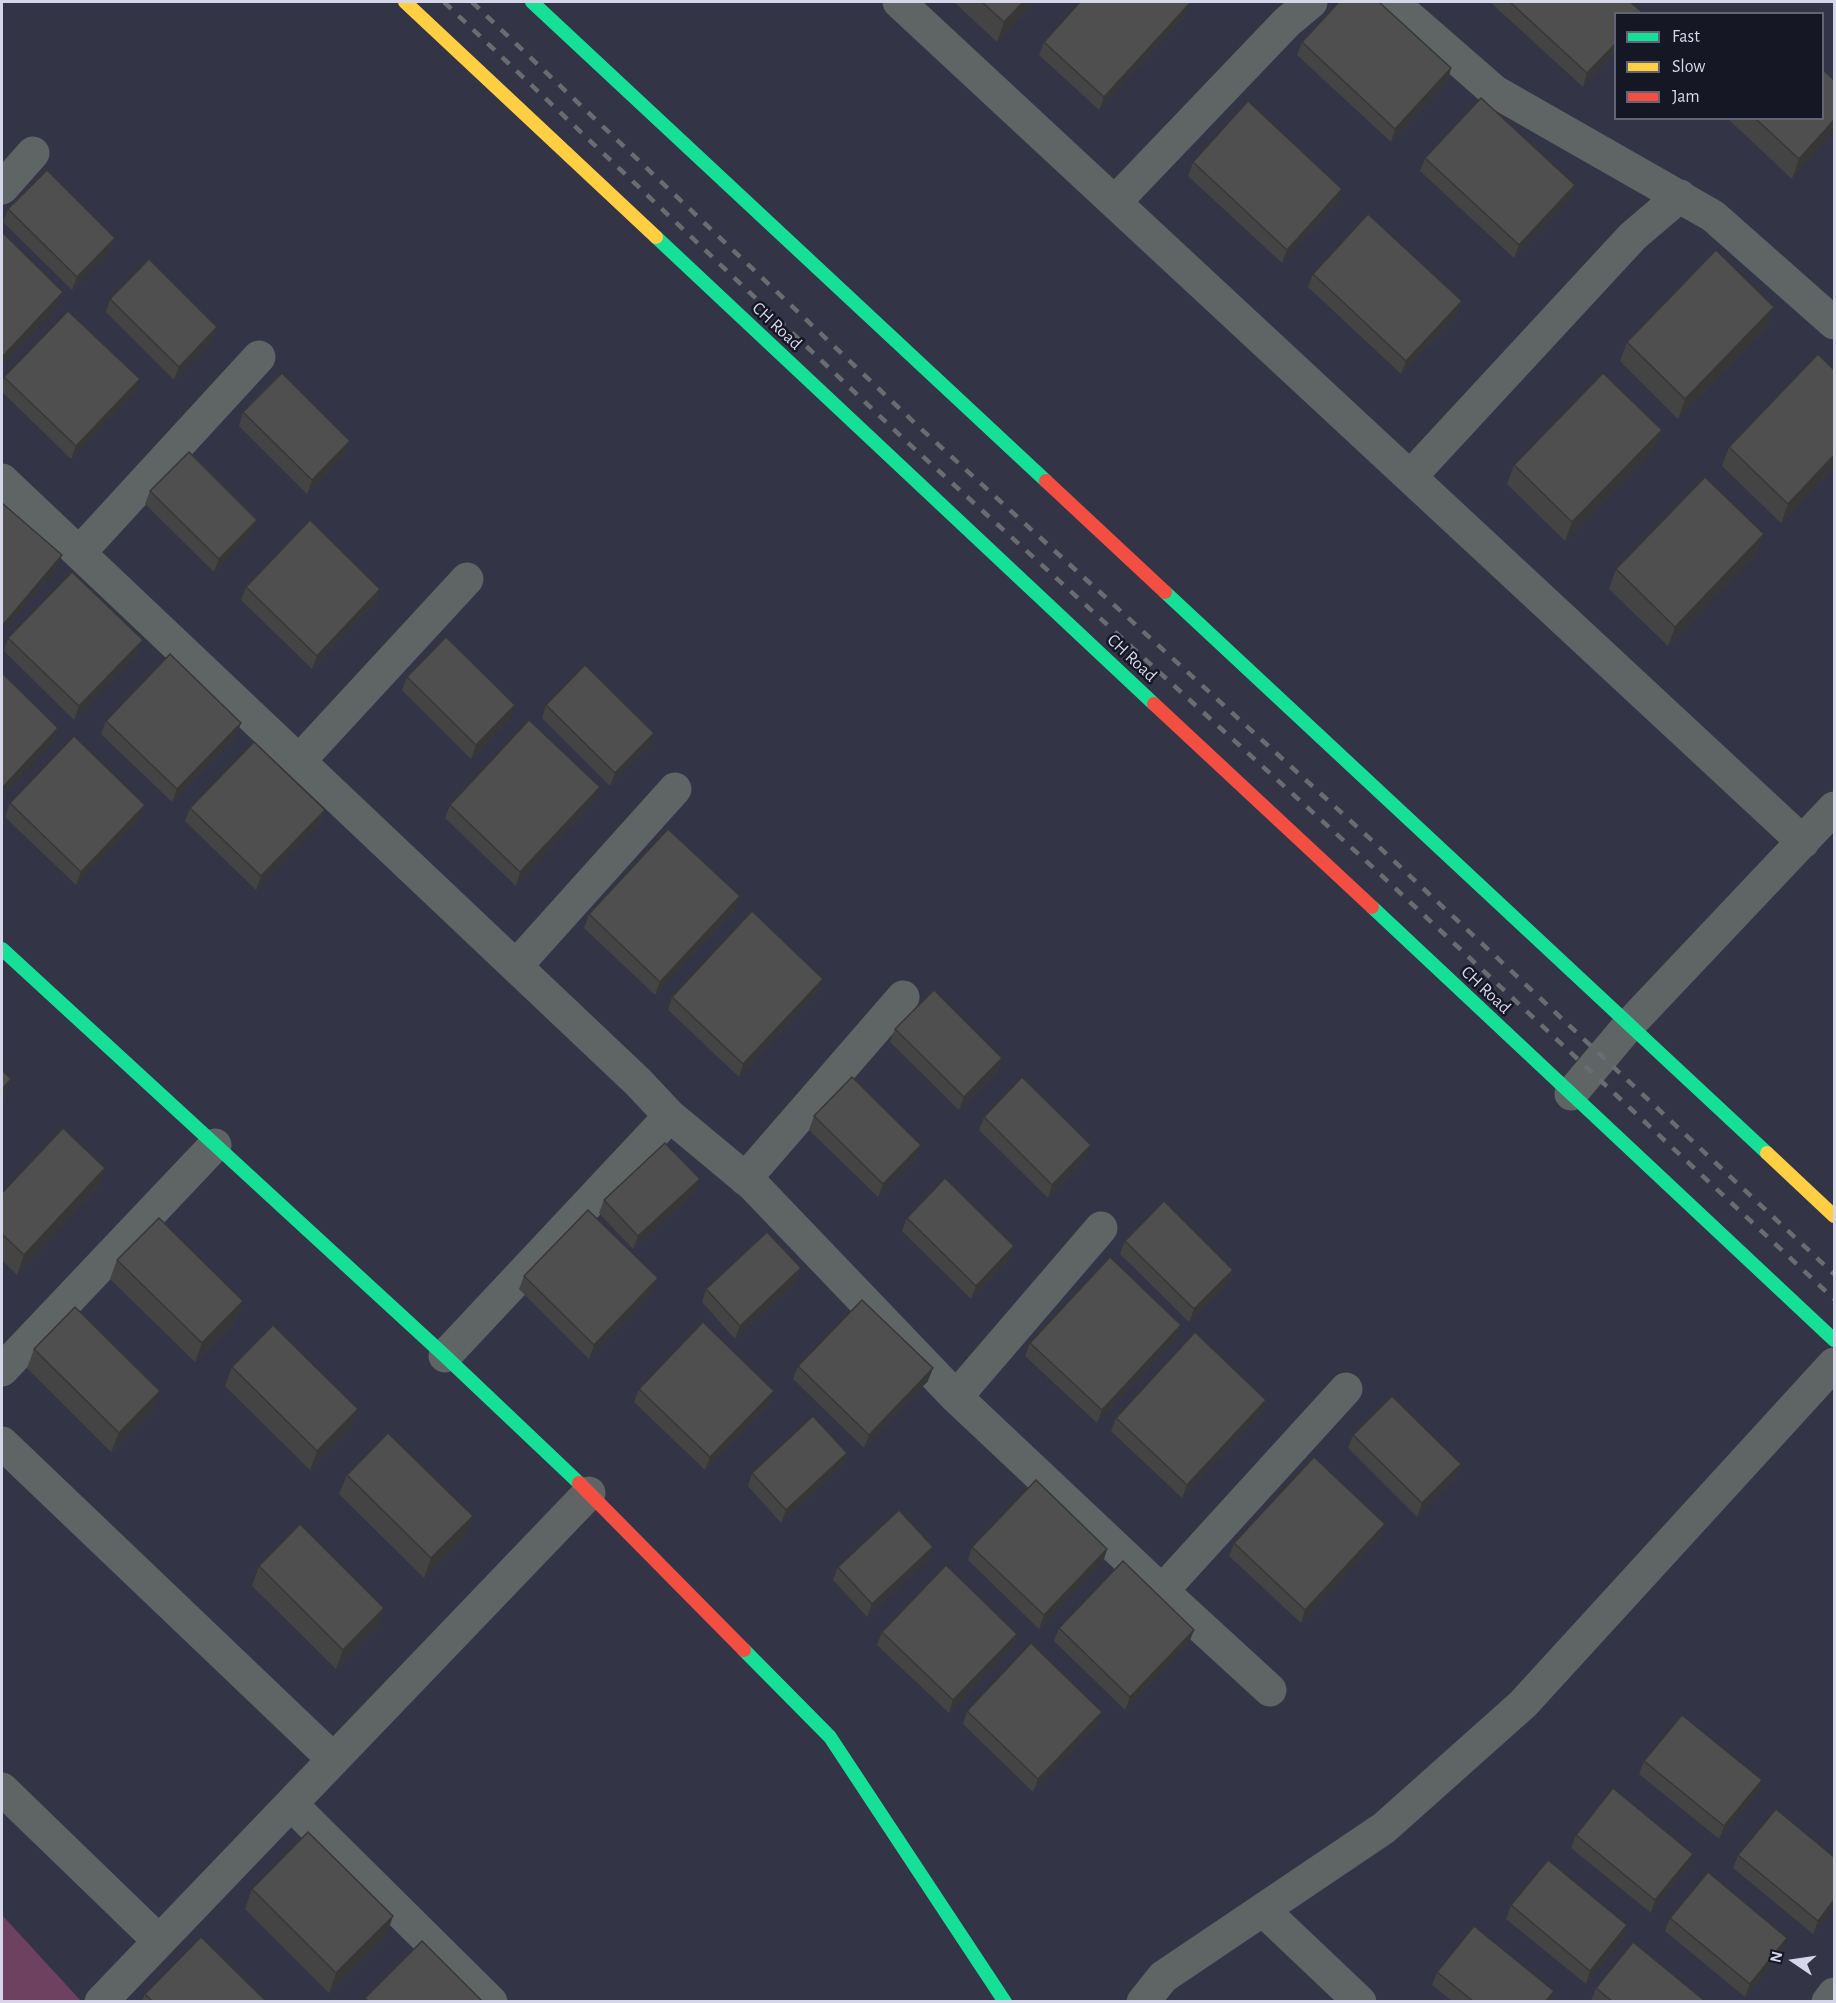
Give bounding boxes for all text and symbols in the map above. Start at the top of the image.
legend [1614,12,1824,120]
text: Fast [1672,28,1700,46]
text: Slow [1672,58,1705,76]
text: Jam [1672,88,1700,106]
street label: CH Road [748,297,806,355]
street label: CH Road [1103,629,1161,687]
street label: CH Road [1457,961,1515,1019]
north arrow [1764,1931,1824,1991]
text: N [1767,1950,1786,1964]

